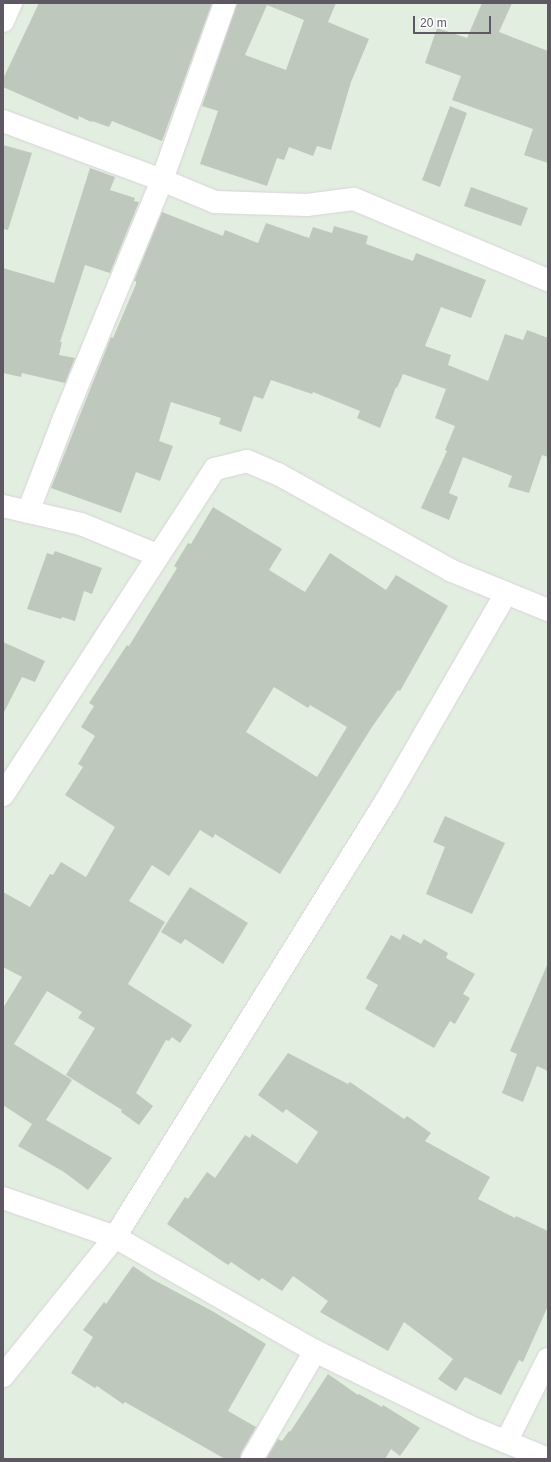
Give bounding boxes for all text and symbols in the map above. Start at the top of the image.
scale bar [415,8,493,34]
text: 20 m [420,16,447,30]

